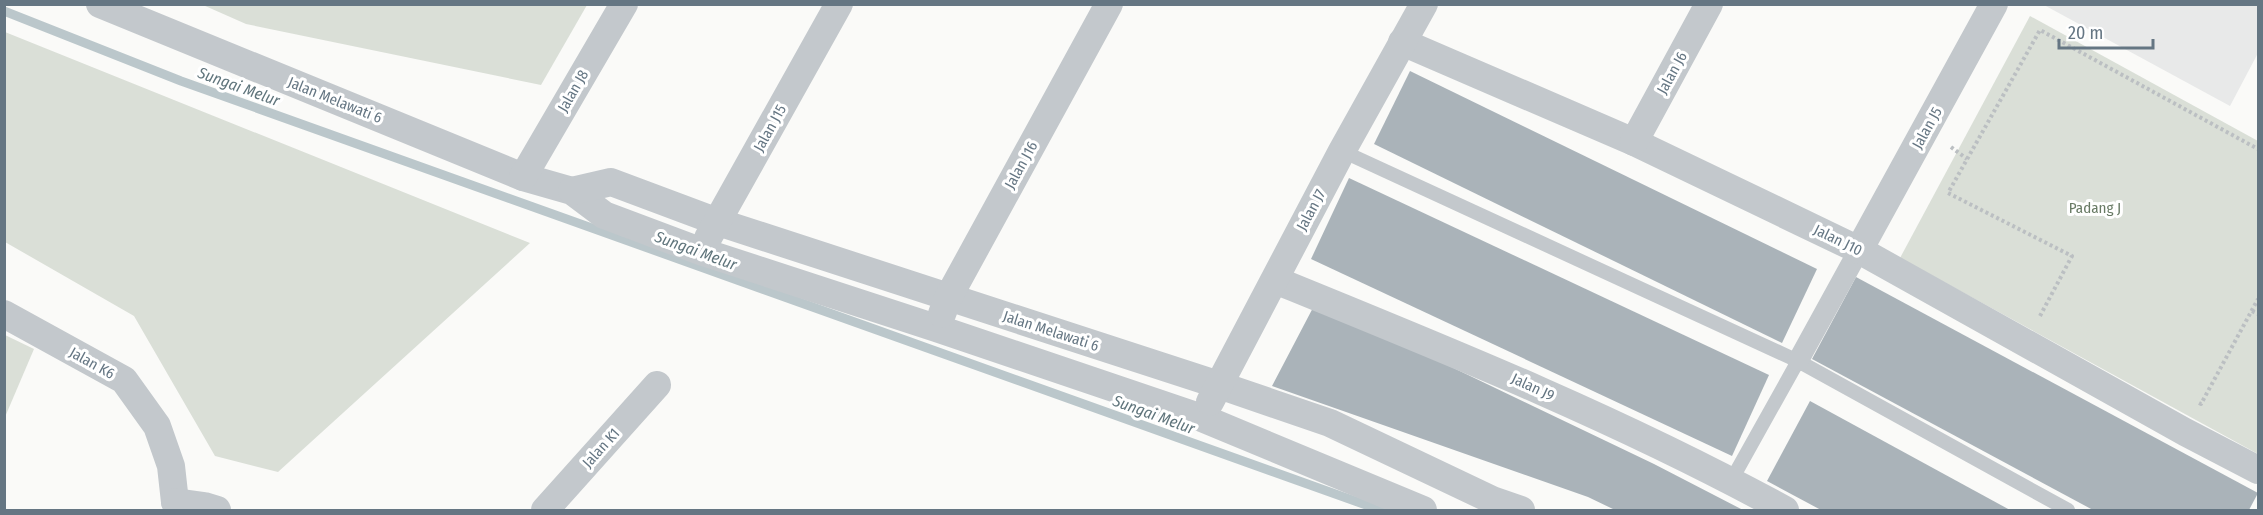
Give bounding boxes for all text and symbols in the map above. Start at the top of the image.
scale bar [2059,12,2154,50]
text: 20 m [2068,22,2103,44]
street label: Jalan J6 [1653,49,1691,97]
water label: Sungai Melur [194,63,283,110]
street label: Jalan J8 [554,67,592,115]
street label: Jalan Melawati 6 [285,73,385,127]
street label: Jalan J15 [750,101,790,155]
street label: Jalan J5 [1908,104,1946,152]
street label: Jalan J16 [1001,138,1041,192]
street label: Jalan J7 [1293,186,1329,234]
park label: Padang J [2069,199,2121,217]
street label: Jalan J10 [1811,221,1865,259]
water label: Sungai Melur [651,227,740,274]
street label: Jalan Melawati 6 [1001,307,1101,355]
street label: Jalan K6 [66,343,118,383]
street label: Jalan J9 [1509,369,1557,405]
water label: Sungai Melur [1109,391,1198,438]
street label: Jalan K1 [579,424,623,472]

